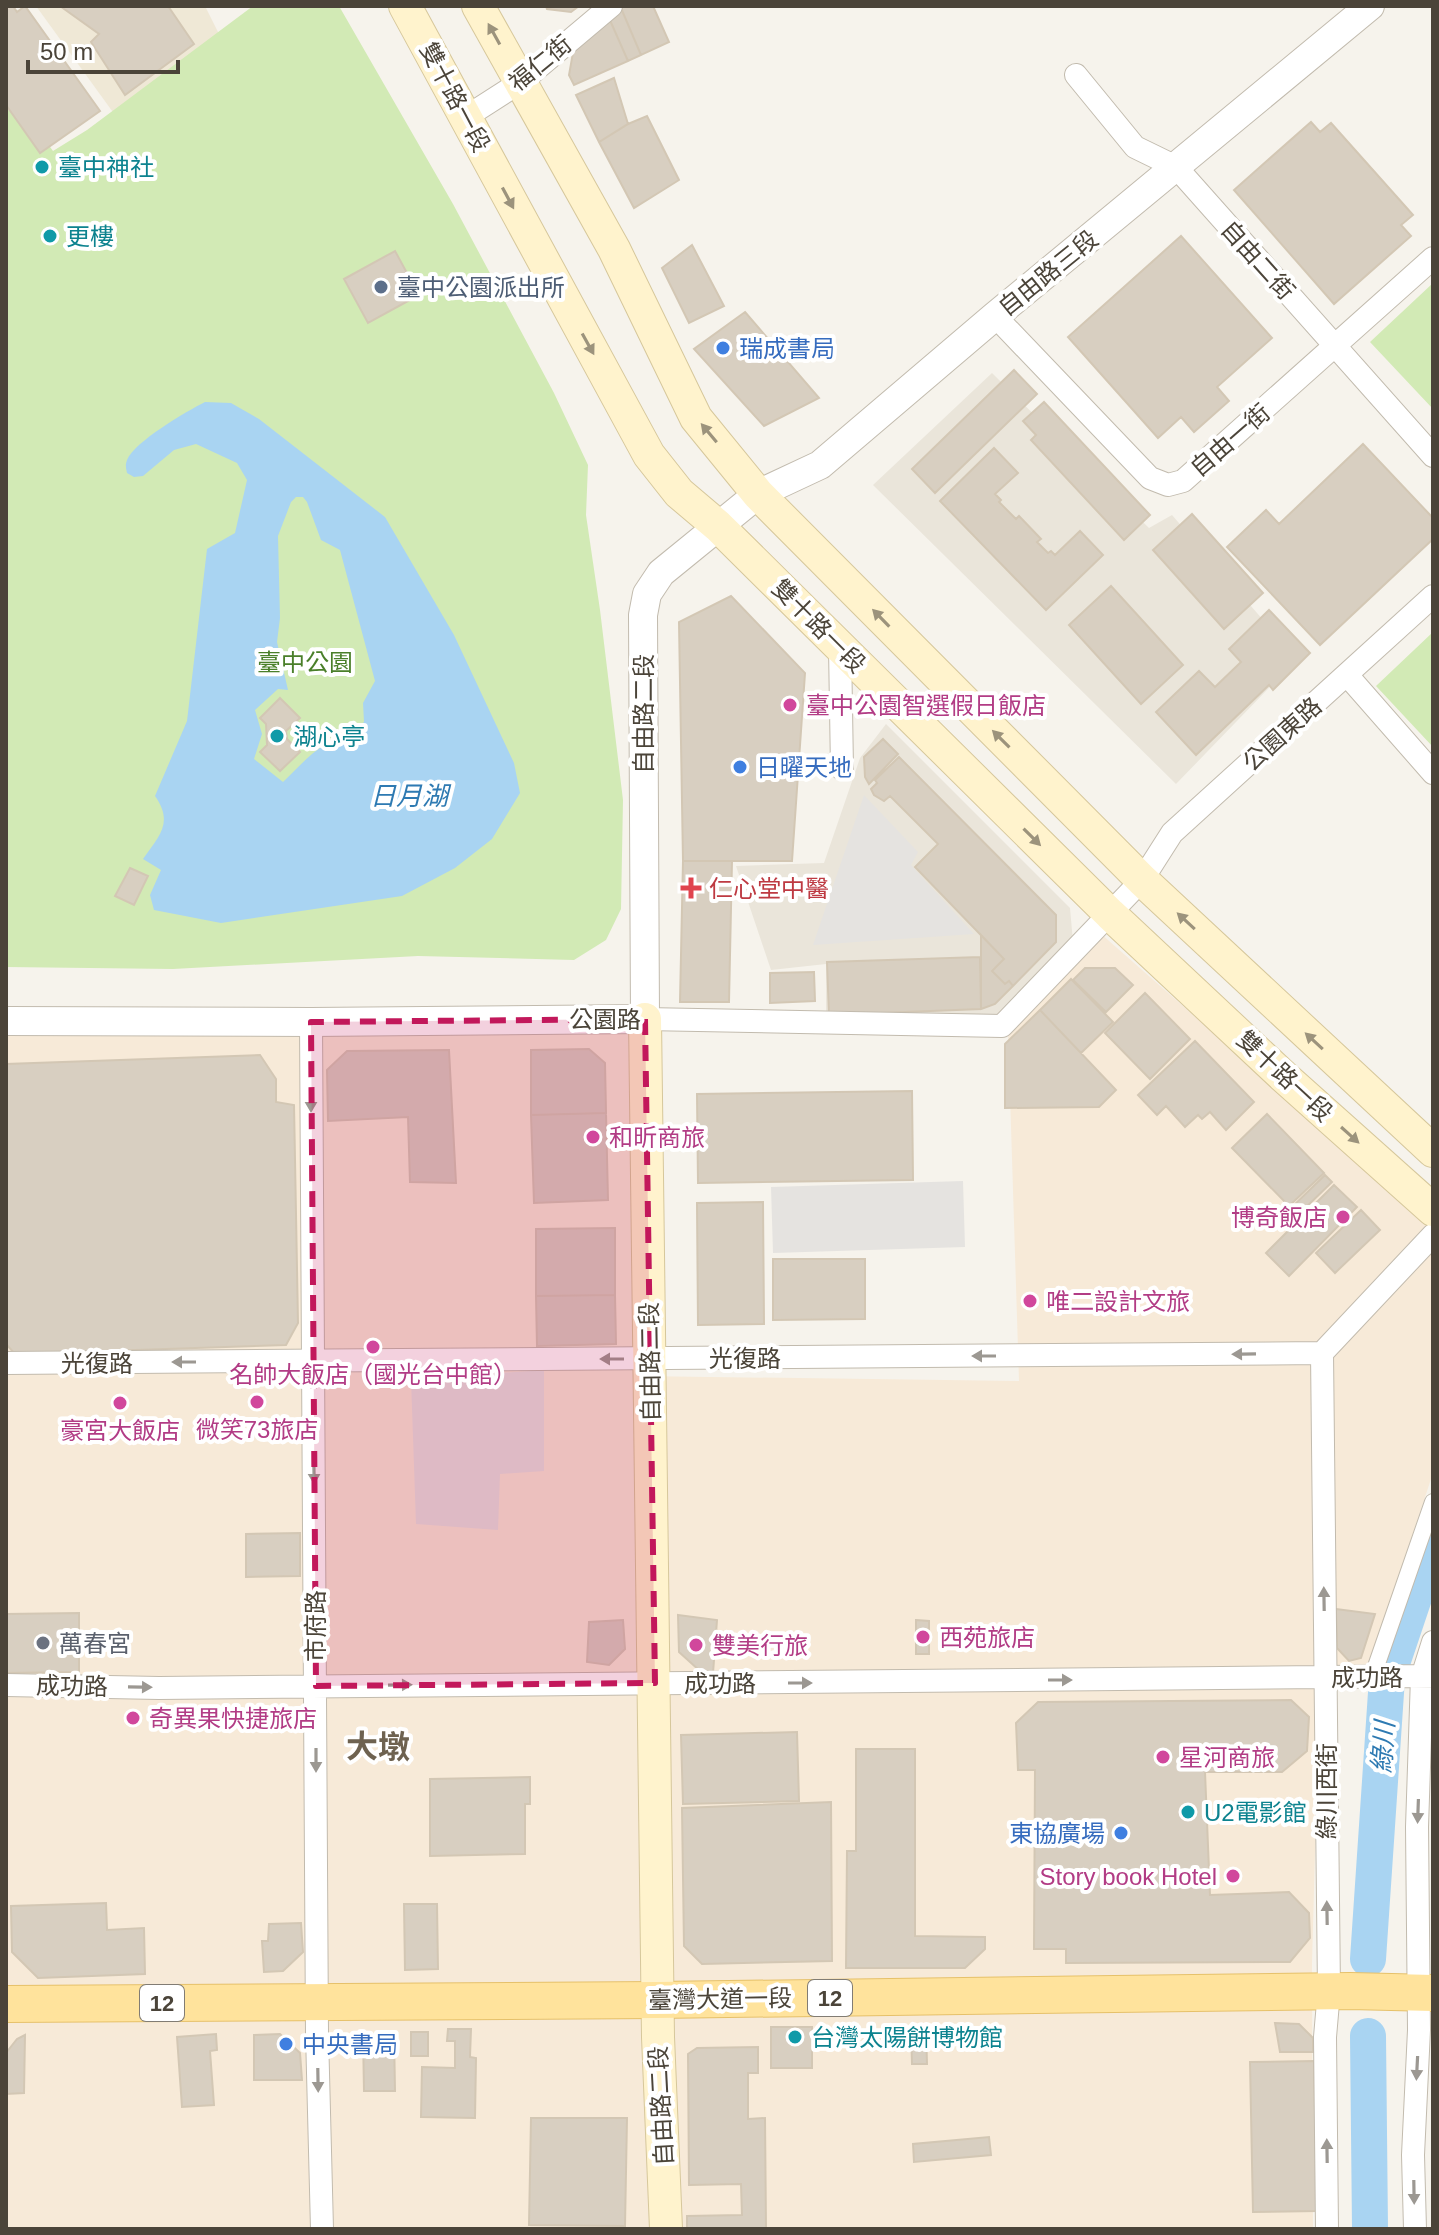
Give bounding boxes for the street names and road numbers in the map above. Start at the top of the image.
street label: 福仁街 [504,30,576,96]
street label: 雙十路一段 [415,38,495,156]
street label: 自由二街 [1216,215,1300,305]
street label: 自由路三段 [993,225,1103,321]
street label: 自由一街 [1185,398,1275,482]
street label: 雙十路一段 [767,574,871,678]
street label: 自由路二段 [630,654,657,774]
street label: 公園東路 [1237,692,1327,776]
street label: 公園路 [569,1006,641,1033]
street label: 雙十路一段 [1232,1025,1338,1127]
street label: 自由路二段 [635,1302,665,1422]
street label: 光復路 [709,1345,781,1372]
street label: 光復路 [61,1350,133,1377]
street label: 市府路 [302,1590,329,1662]
street label: 成功路 [1331,1664,1403,1691]
street label: 成功路 [684,1670,756,1697]
street label: 成功路 [36,1672,108,1700]
street label: 綠川西街 [1313,1743,1340,1839]
road number: 12 [808,1980,852,2016]
street label: 臺灣大道一段 [648,1984,792,2014]
road number: 12 [140,1985,184,2021]
street label: 自由路二段 [644,2045,678,2167]

